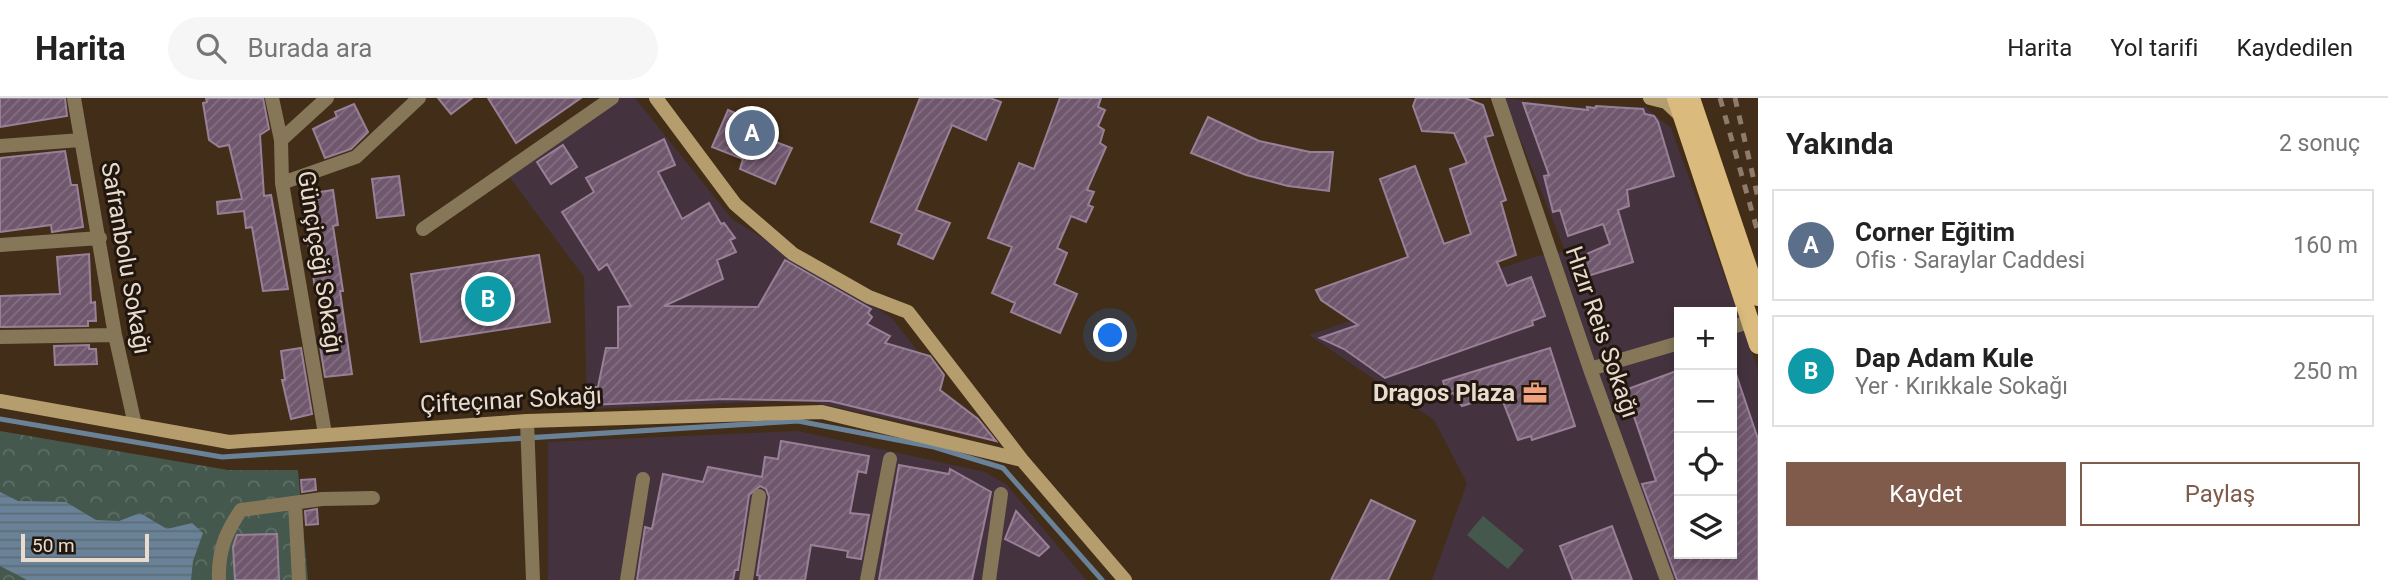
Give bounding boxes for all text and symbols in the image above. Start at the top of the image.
search box [168,17,658,80]
text: Harita [35,29,126,68]
icon: search [192,29,230,67]
text: Burada ara [248,33,372,63]
text: Harita [2007,34,2072,62]
text: Yol tarifi [2110,34,2198,62]
text: Kaydedilen [2236,34,2353,62]
pin: A [729,107,775,159]
text: Yakında [1786,126,1894,161]
text: 2 sonuç [2279,130,2360,157]
street label: Safranbolu Sokağı [95,160,157,356]
street label: Günçiçeği Sokağı [292,169,348,355]
text: Corner Eğitim [1855,217,2015,247]
text: A [1803,232,1819,259]
text: 160 m [2293,232,2358,259]
street label: Hızır Reis Sokağı [1560,243,1644,421]
text: Ofis · Saraylar Caddesi [1855,247,2085,274]
pin: B [465,273,511,325]
map controls [1674,307,1737,559]
button: + [1674,307,1737,370]
your location [1093,318,1127,352]
text: Dap Adam Kule [1855,343,2034,373]
text: B [1804,358,1818,385]
text: 250 m [2293,358,2358,385]
button: − [1674,370,1737,433]
text: Yer · Kırıkkale Sokağı [1855,373,2068,400]
place label: Dragos Plaza [1373,379,1515,407]
office icon: Dragos Plaza [1521,379,1549,407]
street label: Çifteçınar Sokağı [419,381,603,419]
button: locate [1674,433,1737,496]
button: Kaydet [1786,462,2066,526]
button: Paylaş [2080,462,2360,526]
button: layers [1674,496,1737,559]
scale bar [21,531,149,563]
text: 50 m [32,534,75,557]

